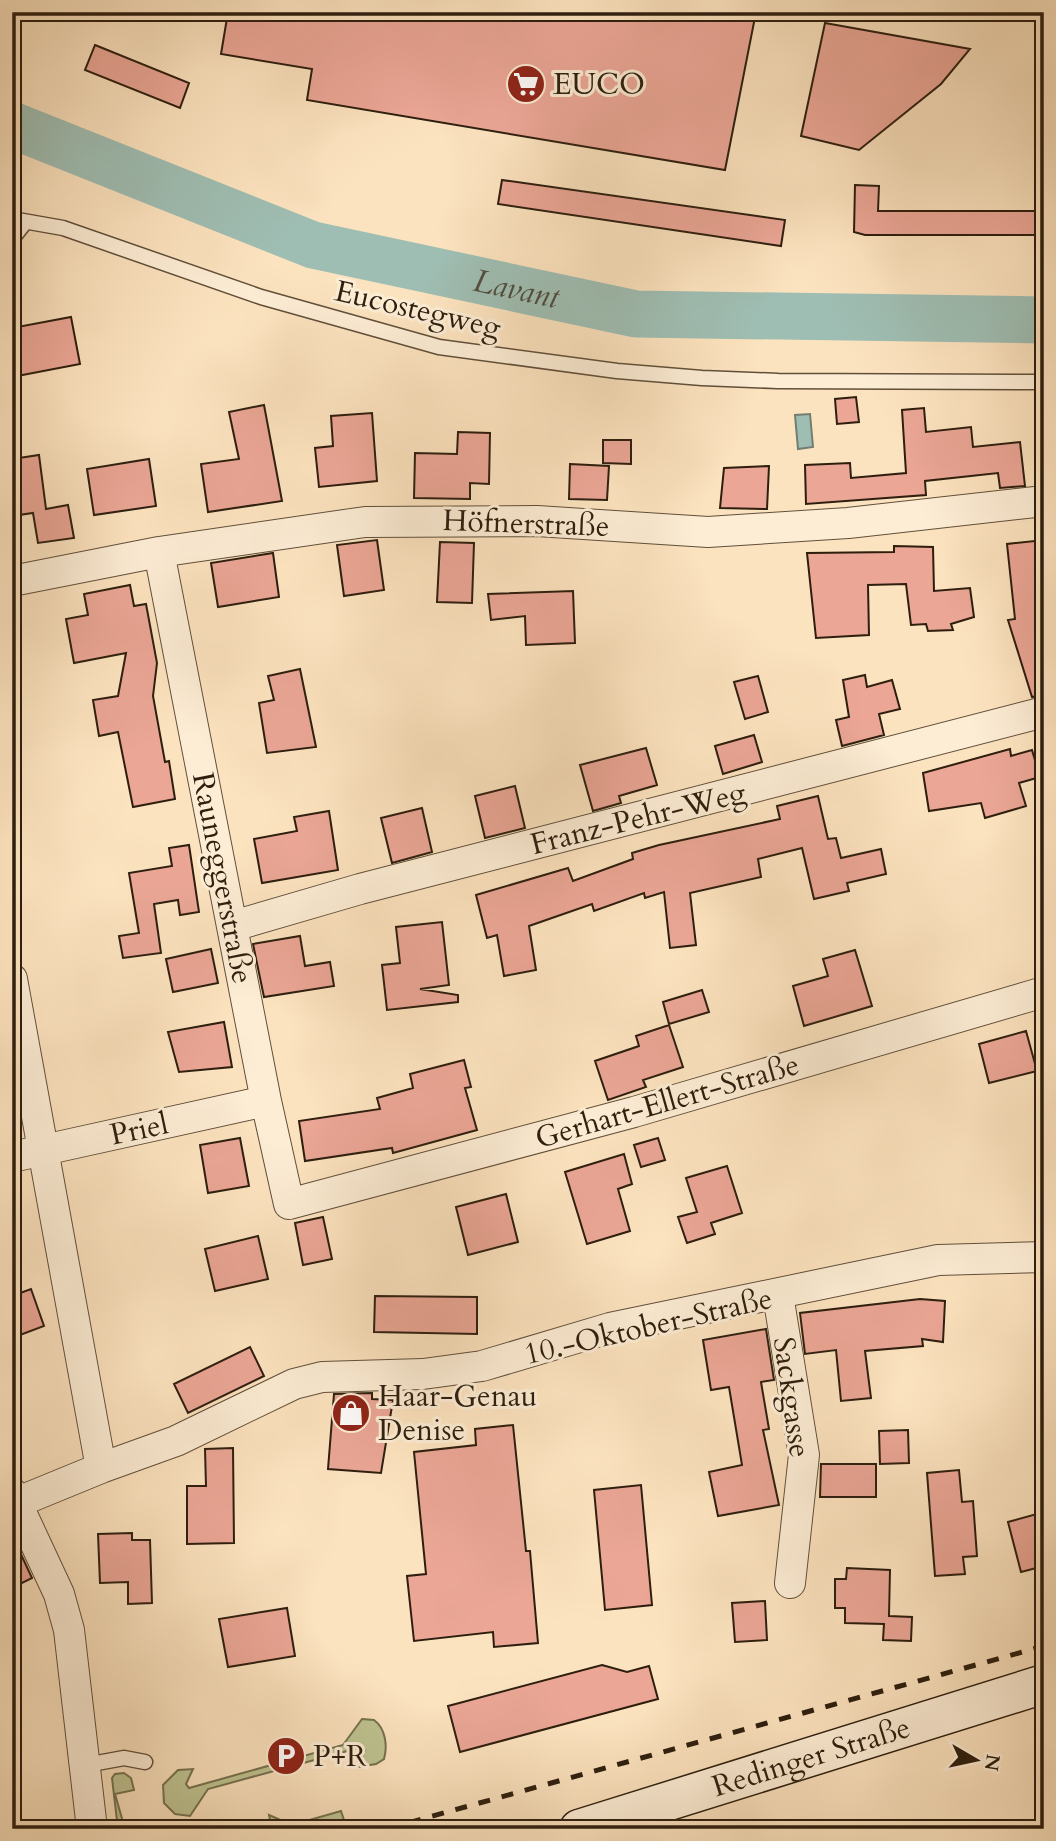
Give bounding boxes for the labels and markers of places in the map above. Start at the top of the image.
supermarket icon: EUCO [505,63,547,105]
place label: EUCO [553,64,645,105]
place label: Haar-Genau Denise [378,1376,537,1451]
shop icon: Haar-Genau Denise [330,1392,372,1434]
parking icon: P+R [265,1735,307,1777]
place label: P+R [313,1736,367,1777]

